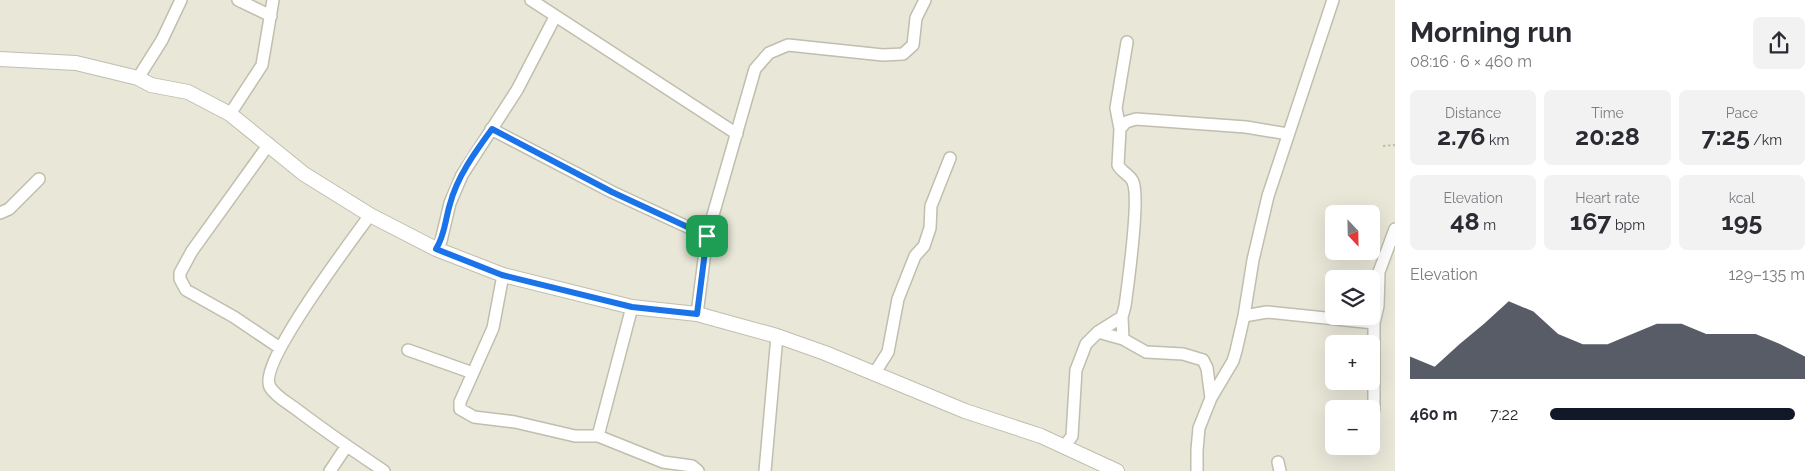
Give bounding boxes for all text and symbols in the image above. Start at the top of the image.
text: Morning run [1410,16,1572,49]
button: share [1753,17,1805,69]
text: 08:16 · 6 × 460 m [1410,52,1532,71]
text: Distance [1445,105,1501,121]
text: Time [1591,105,1624,121]
text: Pace [1726,105,1758,121]
text: 2.76 [1437,121,1485,151]
text: 20:28 [1575,121,1640,151]
text: 7:25 [1702,121,1750,151]
text: km [1485,132,1509,148]
text: /km [1750,132,1782,148]
text: Elevation [1443,190,1503,206]
text: Heart rate [1575,190,1640,206]
text: kcal [1729,190,1755,206]
north arrow [1325,205,1380,260]
map controls [1325,205,1380,455]
text: 48 [1450,206,1480,236]
text: 167 [1570,206,1611,236]
text: 195 [1721,206,1762,236]
pin [686,215,728,257]
text: m [1480,217,1496,233]
text: bpm [1611,217,1645,233]
icon: arrive [693,222,721,250]
text: Elevation [1410,265,1478,284]
text: 129–135 m [1729,265,1805,284]
button: layers [1325,270,1380,325]
button: + [1325,335,1380,390]
button: − [1325,400,1380,455]
text: 460 m [1410,405,1457,424]
text: 7:22 [1490,405,1518,424]

